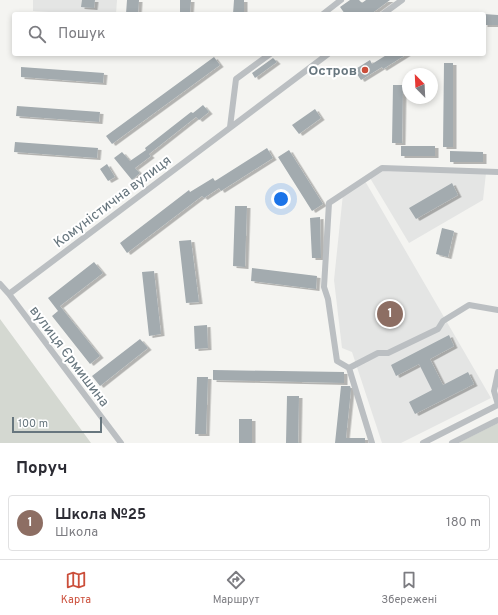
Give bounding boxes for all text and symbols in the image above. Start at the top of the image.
search box [12,12,486,56]
icon: search [26,23,48,45]
text: Пошук [58,25,106,44]
place label: Остров [308,63,357,80]
marker: Остров [360,65,370,75]
north arrow [402,68,438,104]
street label: Комуністична вулиця [51,152,175,252]
your location [271,189,291,209]
pin: 1 [377,299,403,329]
street label: вулиця Єрмишина [25,303,112,411]
scale bar [12,415,102,434]
text: 100 m [18,417,48,431]
text: Поруч [16,458,68,480]
text: Школа №25 [55,506,146,525]
text: 1 [27,515,33,531]
text: 180 m [446,515,481,531]
text: Школа [55,525,98,541]
tab: Карта [61,569,91,607]
tab: Маршрут [213,569,260,607]
tab: Збережені [381,569,437,607]

